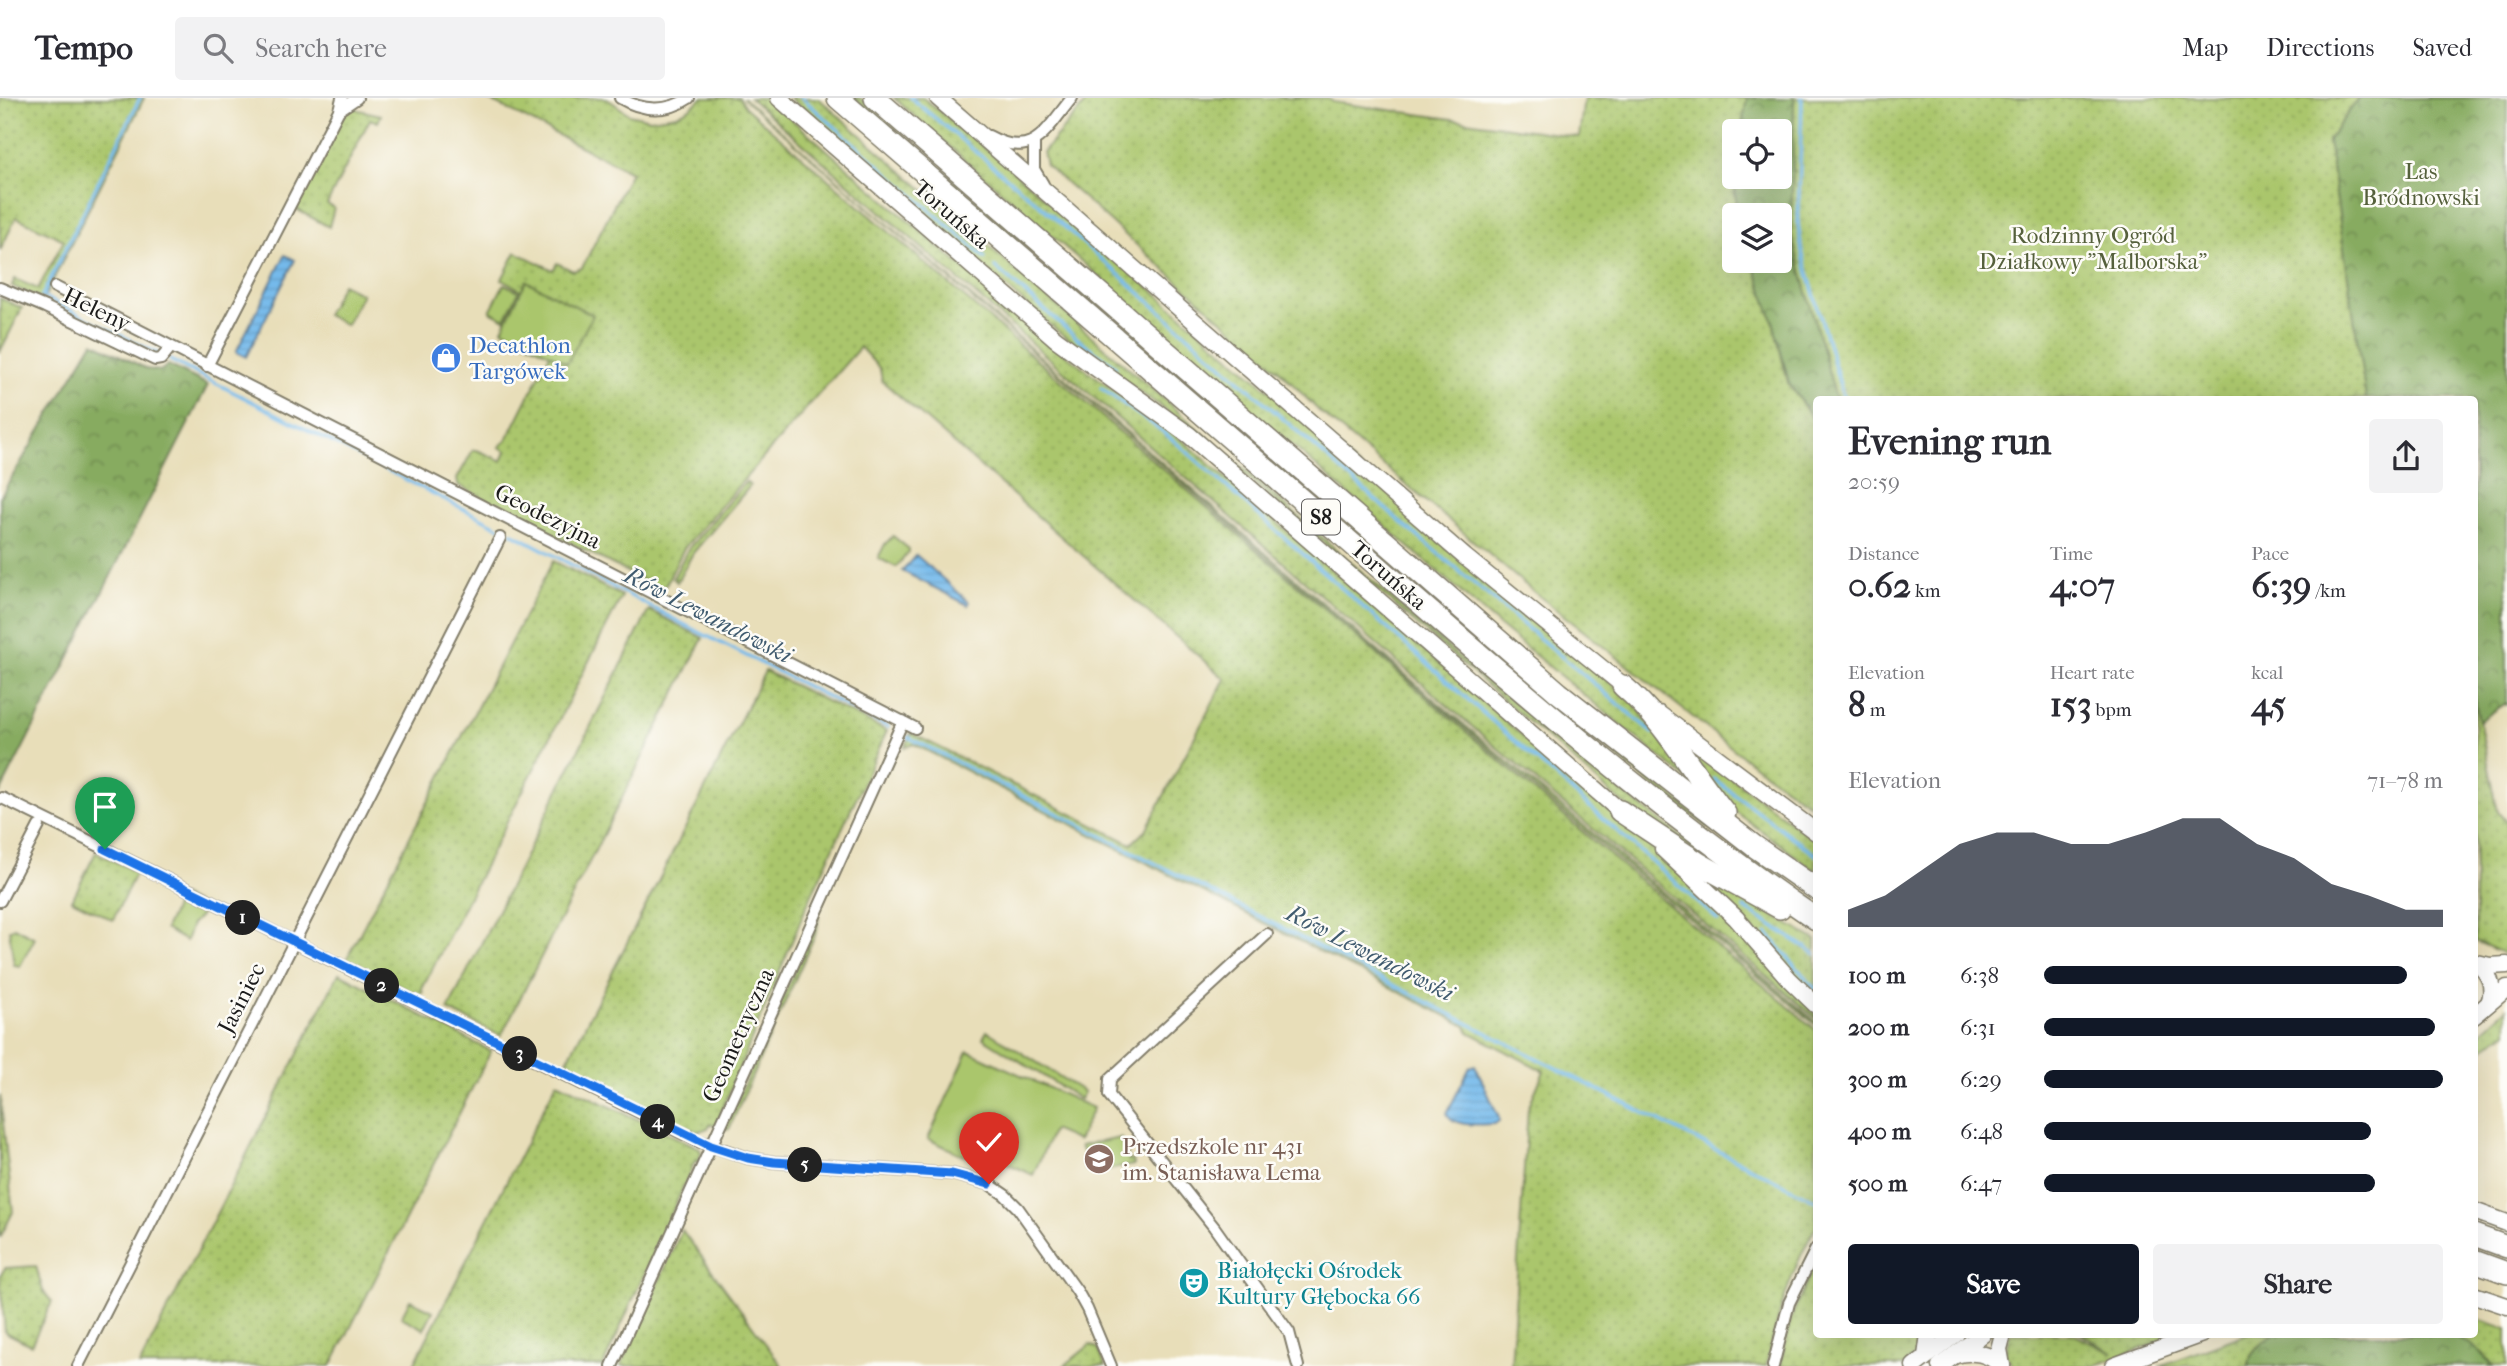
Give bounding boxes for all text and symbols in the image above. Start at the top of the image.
search box [175,17,665,80]
text: Tempo [35,29,133,68]
icon: search [199,29,237,67]
text: Search here [255,33,387,64]
text: Map [2182,34,2228,62]
text: Directions [2266,34,2374,62]
text: Saved [2412,34,2472,62]
map controls [1722,119,1792,273]
button: locate [1722,119,1792,189]
park label: Las Bródnowski [2362,158,2480,211]
street label: Toruńska [908,174,996,255]
button: layers [1722,203,1792,273]
park label: Rodzinny Ogród Działkowy "Malborska" [1979,222,2207,275]
street label: Heleny [59,282,136,338]
place label: Decathlon Targówek [469,332,572,385]
shop icon: Decathlon Targówek [429,341,463,375]
text: Evening run [1848,419,2051,464]
button: share [2369,419,2443,493]
text: 20:59 [1848,468,1900,495]
street label: Geodezyjna [490,478,606,555]
road number: S8 [1302,500,1340,534]
street label: Toruńska [1345,535,1433,616]
text: Distance [1848,543,1919,565]
text: Time [2050,543,2093,565]
text: Pace [2251,543,2289,565]
water label: Rów Lewandowski [618,560,798,670]
text: 0.62 [1848,565,1911,606]
text: 4:07 [2050,565,2115,606]
text: 6:39 [2251,565,2311,606]
text: km [1911,580,1941,602]
text: /km [2311,580,2346,602]
text: Elevation [1848,662,1925,684]
text: Heart rate [2050,662,2135,684]
text: kcal [2251,662,2283,684]
text: 8 [1848,684,1866,725]
text: 153 [2050,684,2092,725]
text: 45 [2251,684,2286,725]
text: m [1866,699,1885,721]
text: bpm [2092,699,2132,721]
text: Elevation [1848,767,1941,794]
text: 71–78 m [2367,767,2443,794]
pin [75,777,135,849]
icon: arrive [86,788,124,826]
water label: Rów Lewandowski [1280,898,1460,1008]
pin: 1 [226,900,260,936]
text: 1 [239,906,246,928]
street label: Jasiniec [211,958,271,1040]
text: 100 m [1848,962,1906,989]
text: 6:38 [1960,962,1999,989]
street label: Geometryczna [697,964,780,1106]
pin: 2 [364,968,400,1004]
text: 2 [377,974,386,996]
text: 200 m [1848,1014,1909,1041]
text: 6:31 [1960,1014,1996,1041]
pin: 3 [503,1037,538,1072]
text: 3 [516,1042,523,1064]
text: 300 m [1848,1066,1907,1093]
text: 6:29 [1960,1066,2002,1093]
pin: 4 [640,1104,676,1140]
text: 4 [652,1110,663,1132]
pin [959,1112,1019,1184]
text: 400 m [1848,1118,1911,1145]
text: 6:48 [1960,1118,2003,1145]
icon: check [970,1123,1008,1161]
place label: Przedszkole nr 431 im. Stanisława Lema [1122,1133,1321,1186]
school or university icon: Przedszkole nr 431 im. Stanisława Lema [1082,1142,1116,1176]
pin: 5 [788,1148,822,1182]
text: 5 [800,1153,809,1175]
text: 500 m [1848,1170,1907,1197]
text: 6:47 [1960,1170,2002,1197]
button: Save [1848,1244,2139,1324]
button: Share [2153,1244,2443,1324]
place label: Białołęcki Ośrodek Kultury Głębocka 66 [1217,1257,1421,1310]
theatre icon: Białołęcki Ośrodek Kultury Głębocka 66 [1177,1266,1211,1300]

